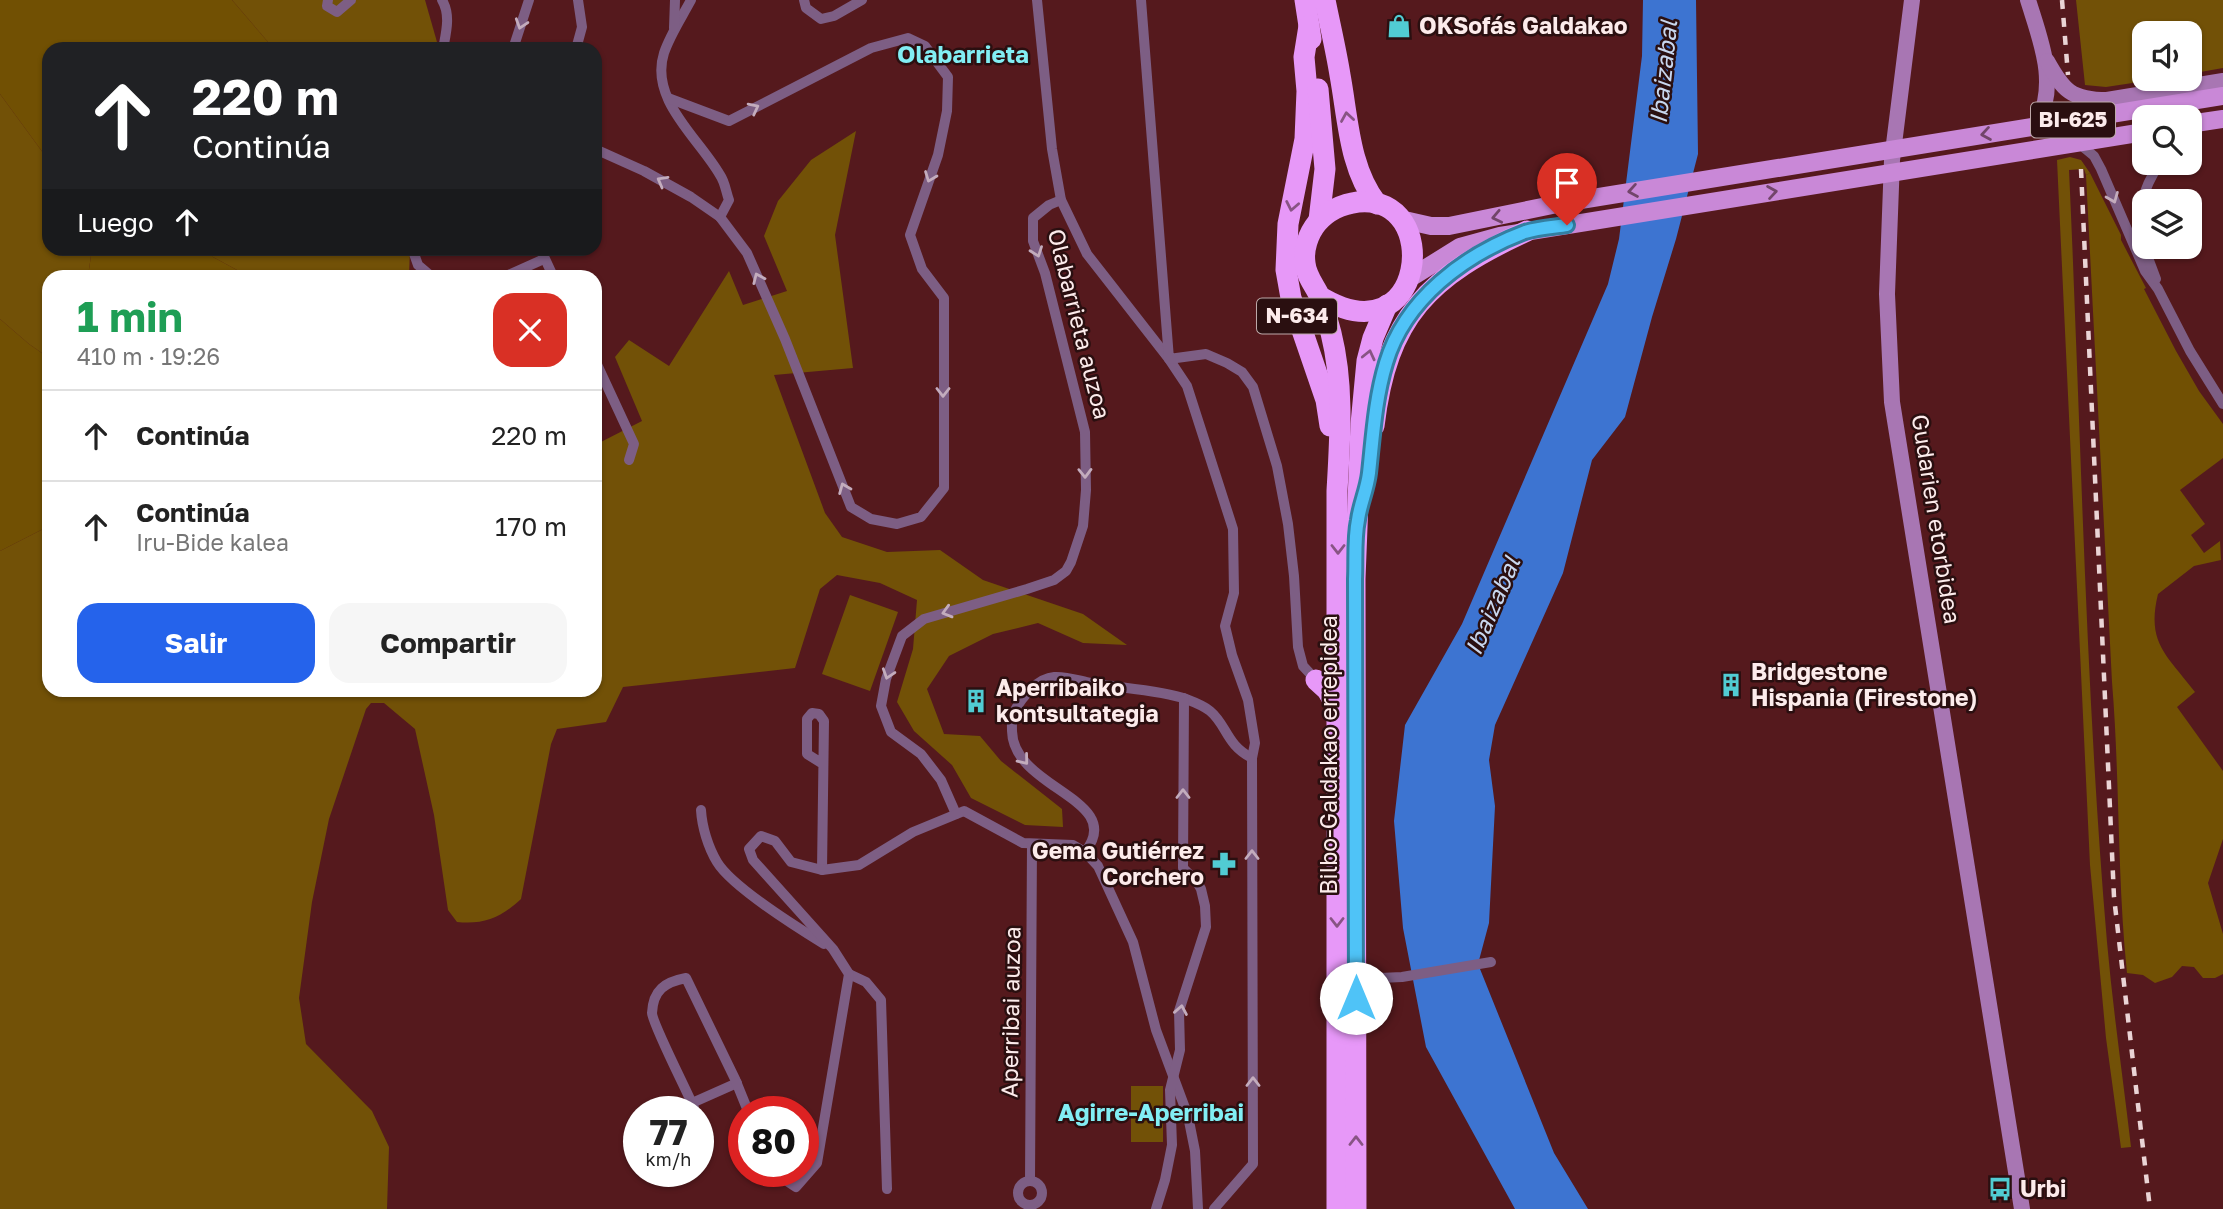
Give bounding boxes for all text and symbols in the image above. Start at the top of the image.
place label: OKSofás Galdakao [1419,11,1628,39]
shop icon: OKSofás Galdakao [1385,12,1413,40]
water label: Ibaizabal [1643,17,1683,125]
one-way arrow [515,18,529,30]
map controls [2132,21,2202,259]
button: sound [2132,21,2202,91]
district label: Olabarrieta [897,39,1029,68]
text: 220 m [192,67,339,126]
icon: ahead [77,70,168,161]
road number: BI-625 [2031,102,2115,138]
one-way arrow [747,103,759,117]
button: search [2132,105,2202,175]
one-way arrow [1339,111,1354,123]
one-way arrow [1980,126,1992,141]
text: Continúa [192,127,331,165]
pin [1537,153,1597,225]
icon: arrive [1548,164,1586,202]
one-way arrow [924,171,938,183]
one-way arrow [657,176,670,189]
one-way arrow [1627,183,1639,198]
one-way arrow [1766,185,1778,200]
button: layers [2132,189,2202,259]
one-way arrow [2105,191,2119,203]
one-way arrow [1285,200,1300,212]
icon: ahead [168,203,206,241]
text: Luego [77,207,154,238]
one-way arrow [1491,209,1503,223]
street label: Olabarrieta auzoa [1043,226,1117,422]
one-way arrow [1029,245,1043,257]
one-way arrow [752,272,766,285]
text: 1 min [77,291,183,341]
button: close [493,293,567,367]
road number: N-634 [1257,298,1337,334]
text: 410 m · 19:26 [77,342,220,370]
one-way arrow [1361,349,1375,361]
one-way arrow [935,387,951,398]
street label: Gudarien etorbidea [1907,412,1967,626]
icon: ahead [77,417,115,455]
text: Continúa [136,420,250,451]
text: 220 m [491,420,567,451]
one-way arrow [1078,468,1093,479]
one-way arrow [838,483,852,495]
text: Continúa [136,497,250,528]
icon: ahead [77,508,115,546]
text: 170 m [495,511,567,542]
text: Iru-Bide kalea [136,528,289,556]
one-way arrow [1330,545,1346,555]
water label: Ibaizabal [1458,551,1526,659]
button: Salir [77,603,315,683]
button: Compartir [329,603,567,683]
one-way arrow [942,604,954,618]
street label: Bilbo-Galdakao errepidea [1314,615,1342,895]
place label: Bridgestone Hispania (Firestone) [1751,657,1977,711]
one-way arrow [882,667,896,680]
building icon: Bridgestone Hispania (Firestone) [1717,671,1745,699]
place label: Aperribaiko kontsultategia [996,673,1159,727]
building icon: Aperribaiko kontsultategia [962,687,990,715]
one-way arrow [1016,753,1029,765]
one-way arrow [1175,788,1191,798]
place label: Gema Gutiérrez Corchero [1032,836,1204,890]
one-way arrow [1244,849,1260,859]
pharmacy icon: Gema Gutiérrez Corchero [1210,850,1238,878]
one-way arrow [1329,918,1345,928]
street label: Aperribai auzoa [995,926,1025,1098]
position arrow [1319,961,1393,1035]
one-way arrow [1173,1004,1188,1016]
one-way arrow [1245,1076,1261,1087]
speed limit sign: 80 [728,1096,819,1187]
district label: Agirre-Aperribai [1058,1097,1244,1126]
text: 77 [649,1111,688,1153]
one-way arrow [1348,1135,1364,1146]
text: km/h [646,1148,691,1170]
place label: Urbi [2020,1174,2066,1202]
bus stop icon: Urbi [1986,1175,2014,1203]

